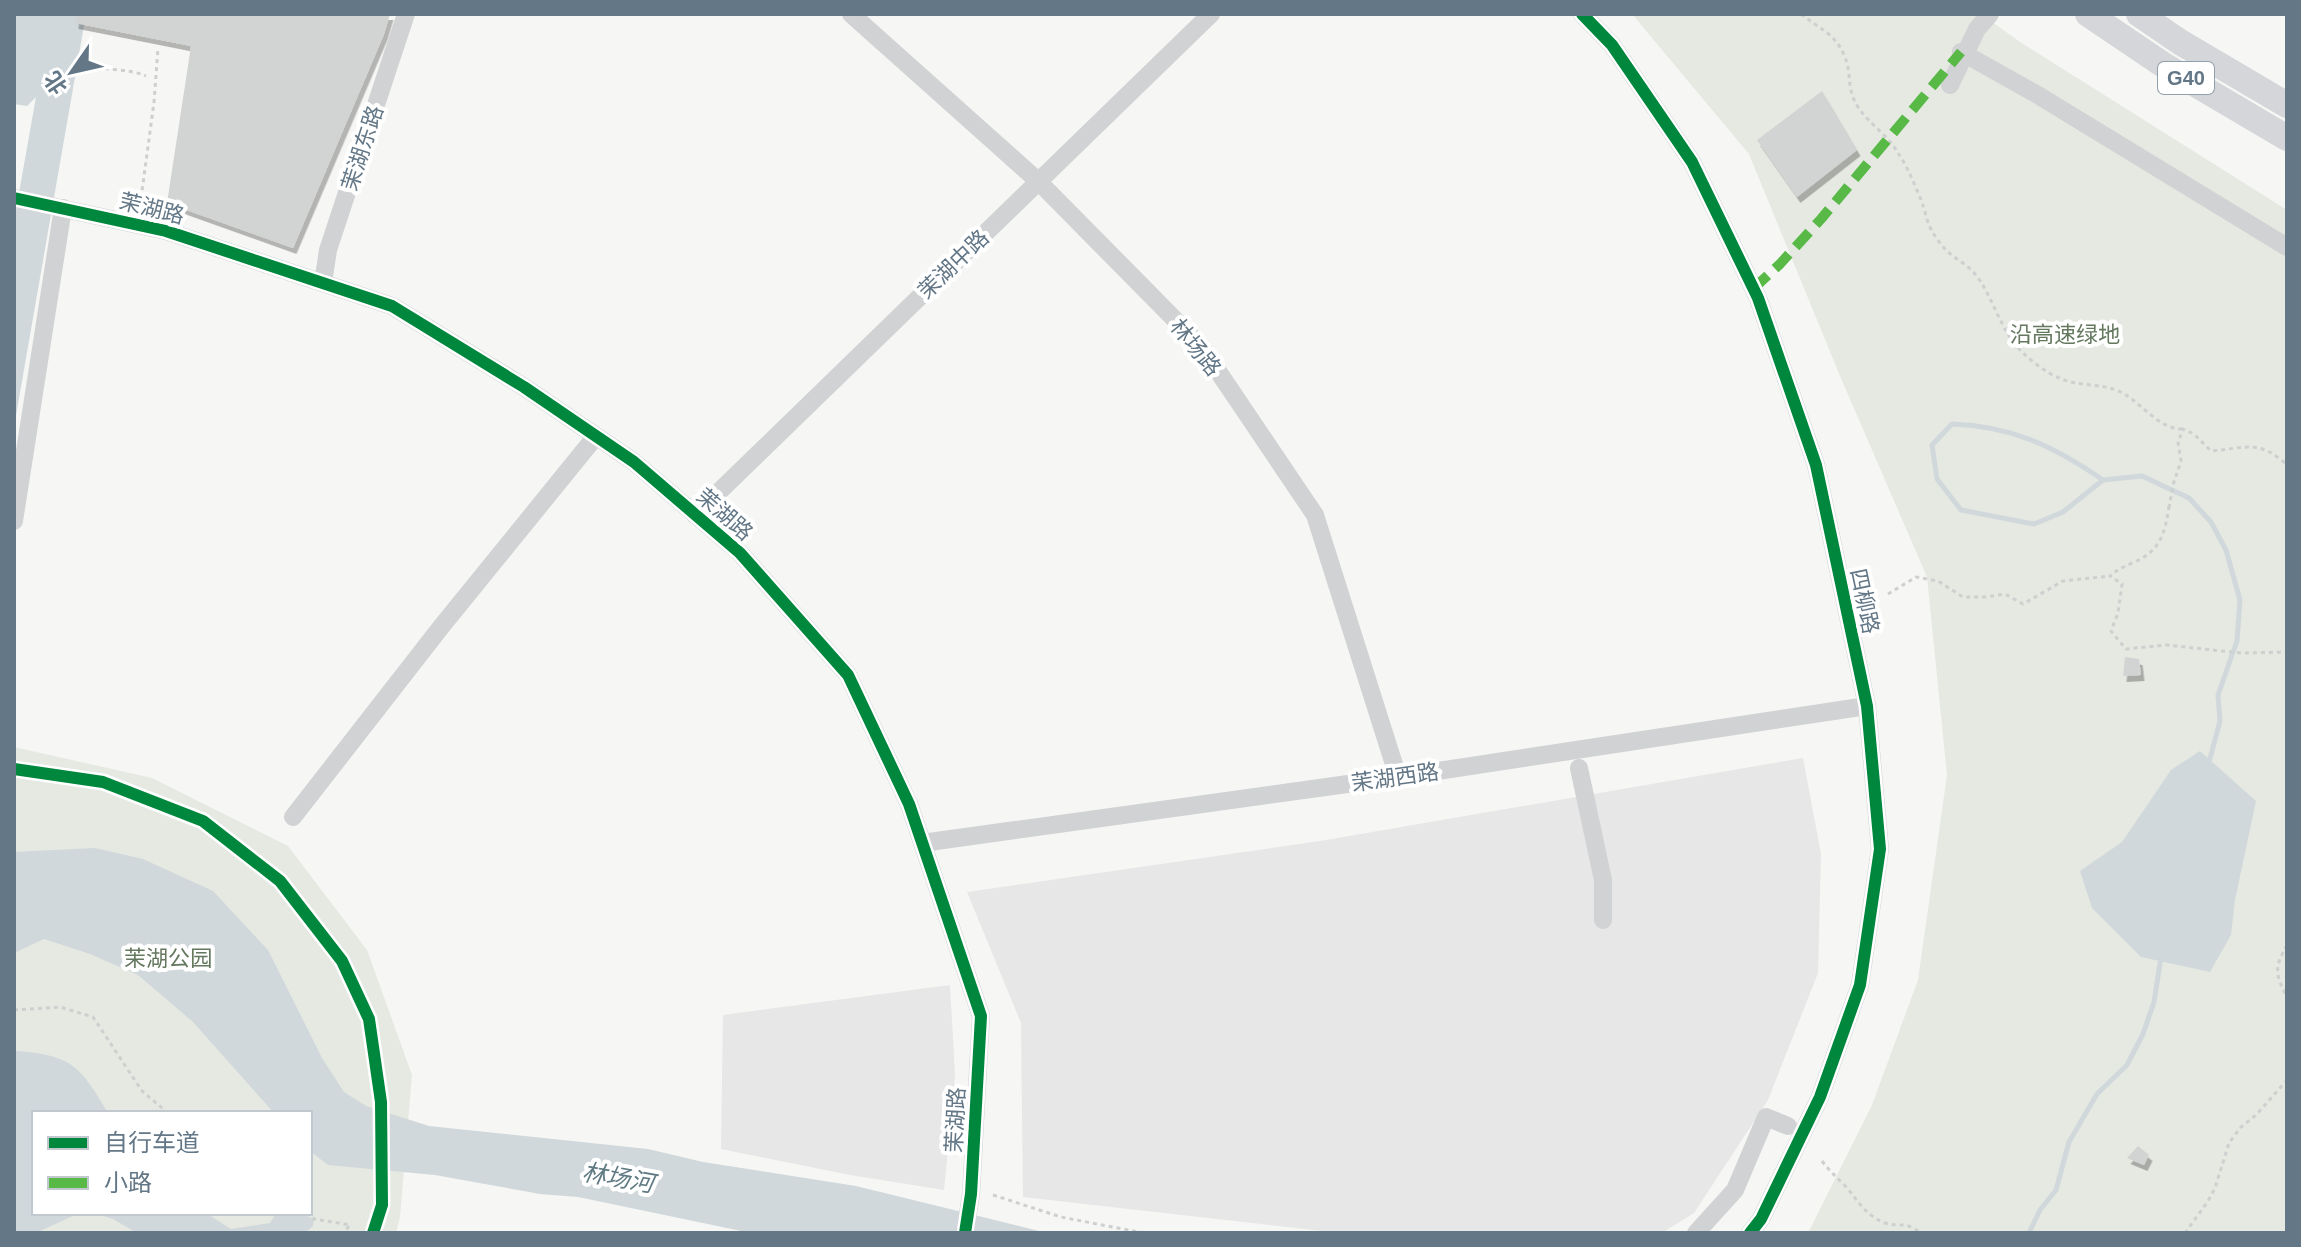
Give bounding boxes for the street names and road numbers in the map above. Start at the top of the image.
road number: G40 [2158,62,2214,94]
street label: 茉湖东路 [337,102,388,194]
street label: 茉湖路 [117,188,187,229]
street label: 茉湖中路 [913,225,994,304]
street label: 林场路 [1165,314,1226,381]
street label: 茉湖路 [692,483,758,545]
street label: 四柳路 [1845,566,1884,636]
street label: 茉湖西路 [1350,759,1440,796]
street label: 茉湖路 [941,1086,970,1154]

